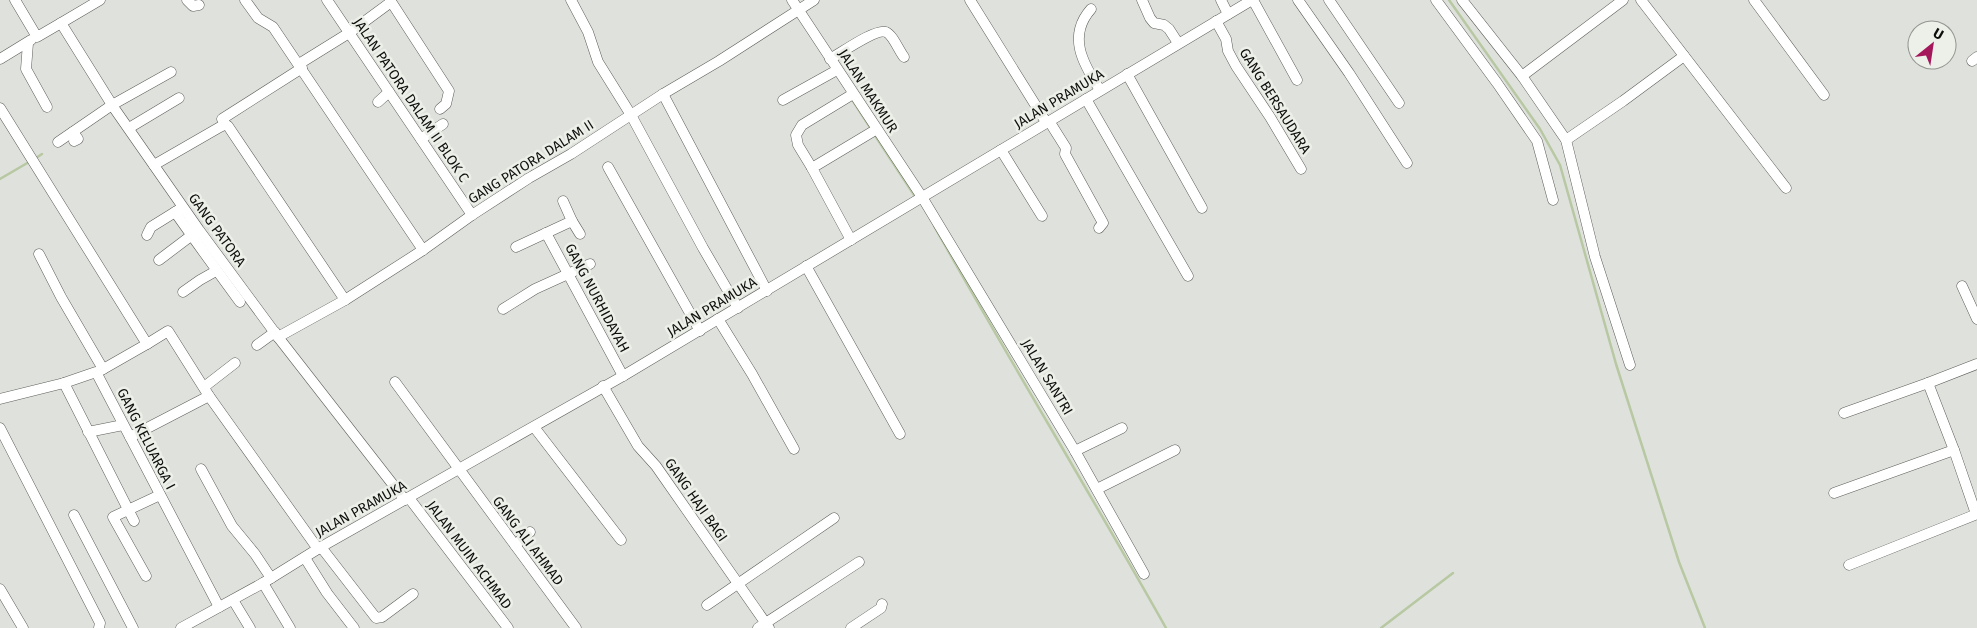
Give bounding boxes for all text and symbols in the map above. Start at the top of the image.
street label: JALAN PATORA DALAM II BLOK C [350,15,473,186]
north arrow [1907,20,1957,70]
text: U [1930,25,1946,44]
street label: GANG BERSAUDARA [1236,45,1314,157]
street label: JALAN MAKMUR [835,46,902,136]
street label: JALAN PRAMUKA [1011,66,1107,132]
street label: GANG PATORA DALAM II [465,116,597,208]
street label: GANG PATORA [185,190,249,270]
street label: GANG NURHIDAYAH [561,241,633,355]
street label: JALAN PRAMUKA [664,274,760,340]
street label: JALAN SANTRI [1018,336,1076,418]
street label: GANG KELUARGA I [113,385,179,493]
street label: GANG HAJI BAGI [661,455,731,545]
street label: JALAN PRAMUKA [312,477,410,541]
street label: GANG ALI AHMAD [489,493,567,589]
street label: JALAN MUIN ACHMAD [423,497,515,613]

